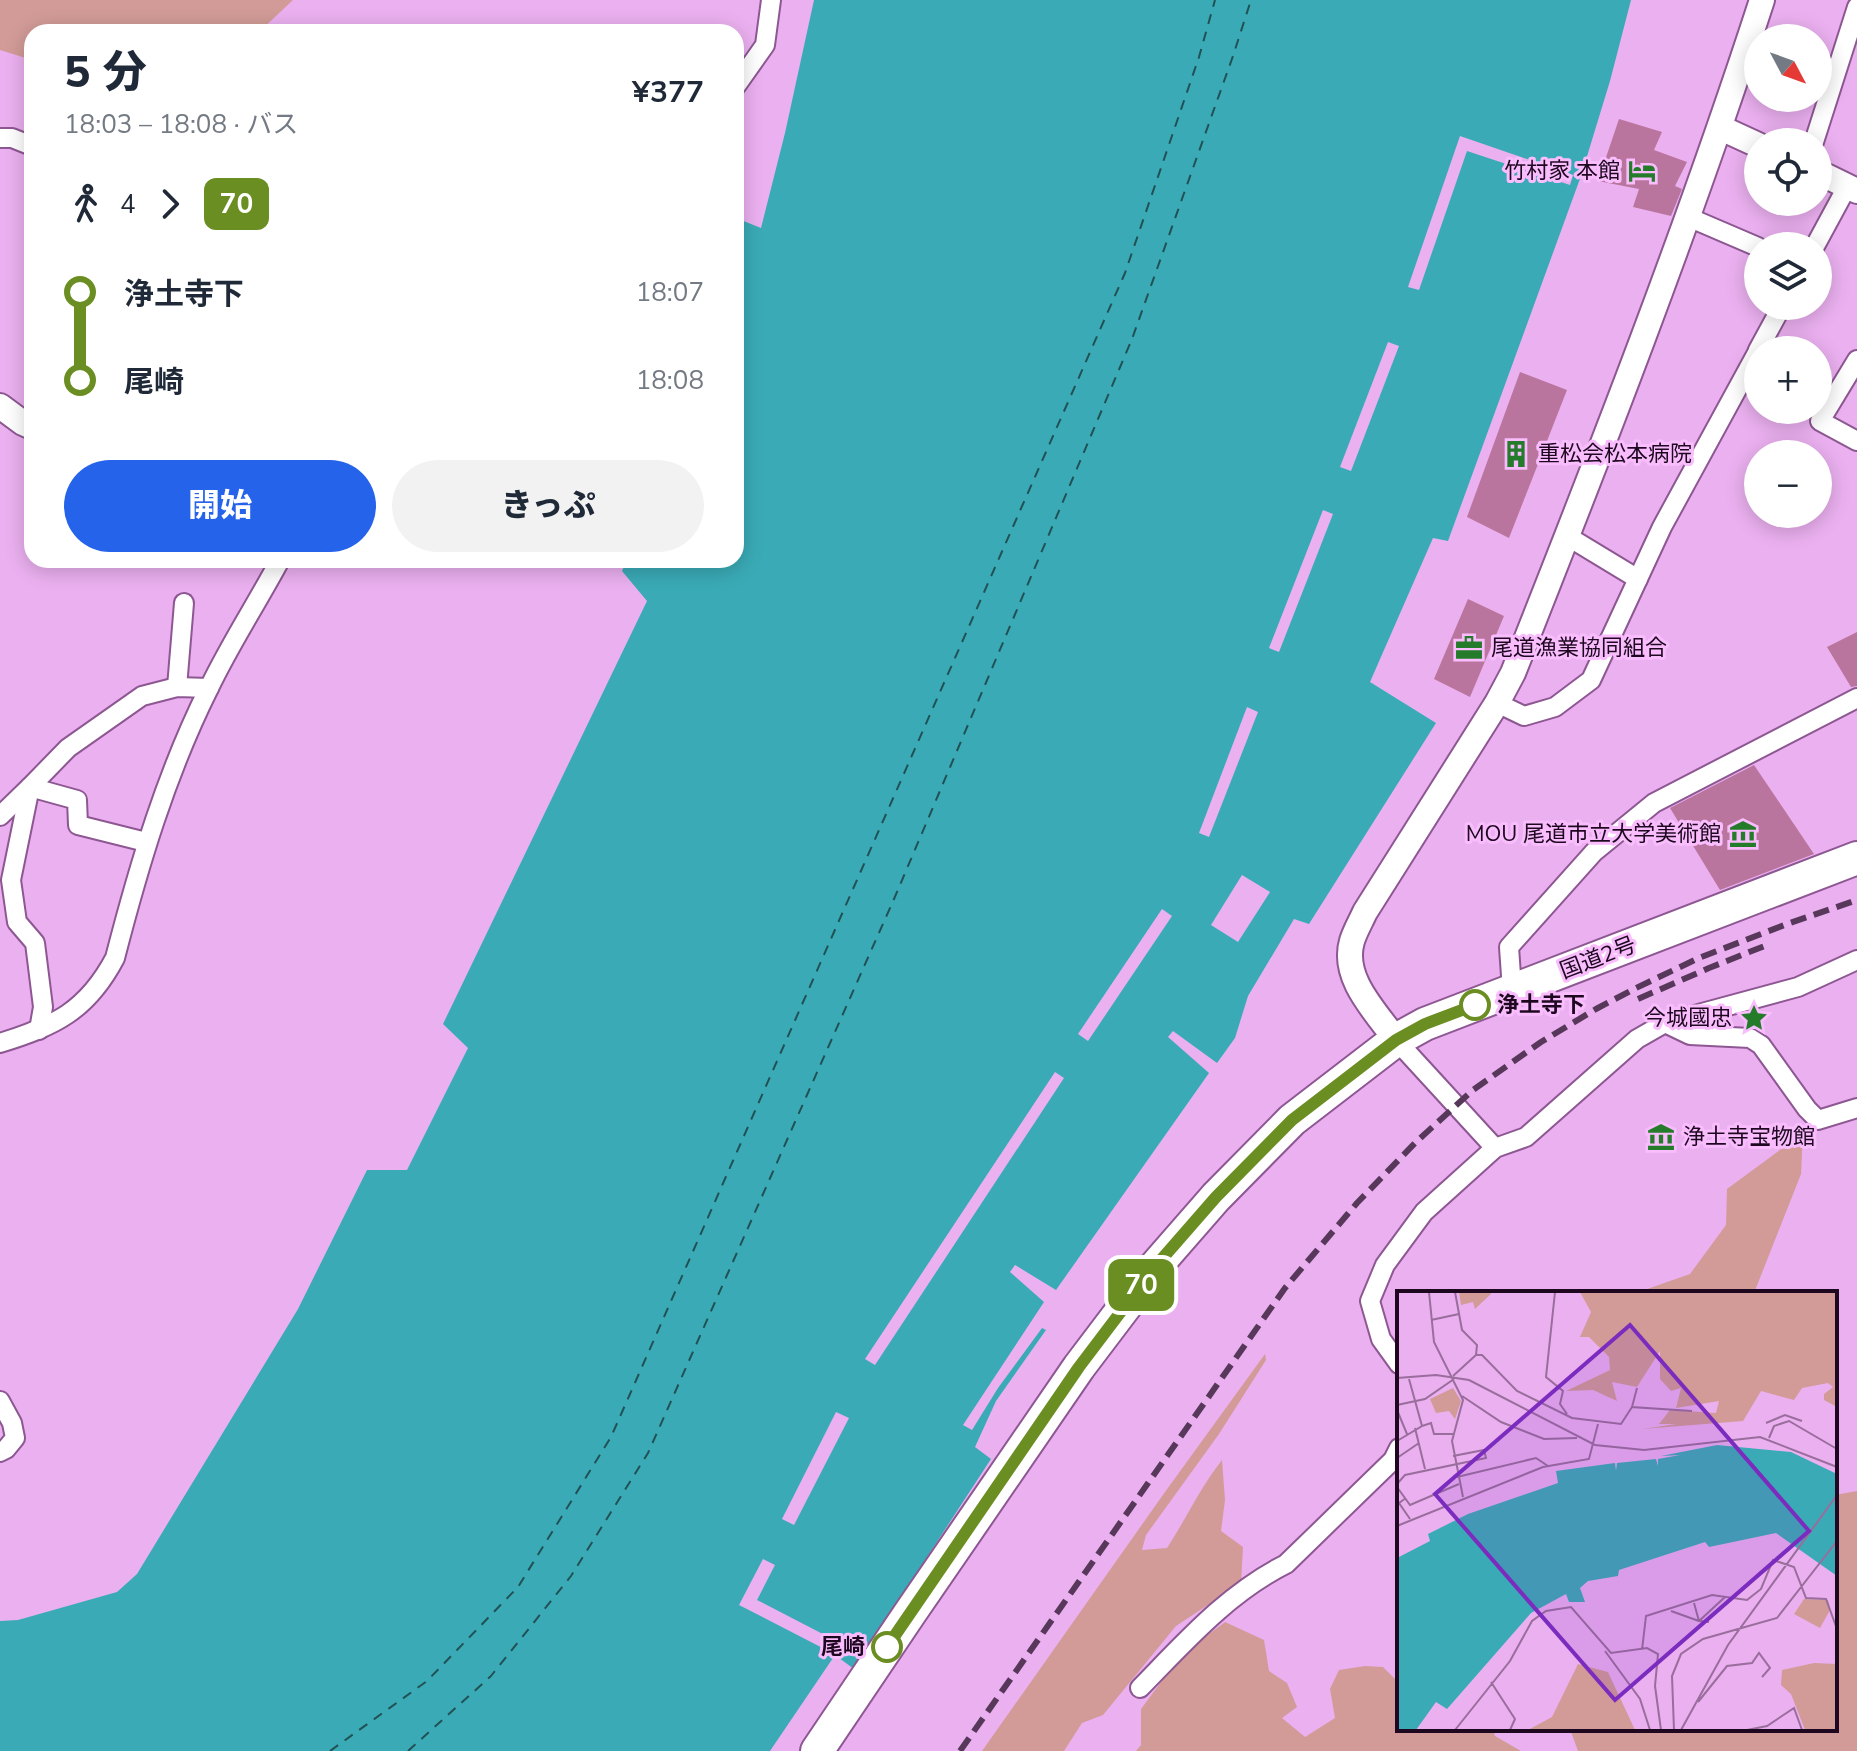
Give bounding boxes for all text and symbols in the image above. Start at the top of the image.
north arrow [1744,24,1832,112]
map controls [1744,24,1832,528]
text: 5 分 [64,43,147,103]
text: ¥377 [632,72,704,113]
text: 18:03 – 18:08 · バス [64,107,298,142]
button: locate [1744,128,1832,216]
place label: 竹村家 本館 [1504,156,1620,186]
hotel icon: 竹村家 本館 [1627,156,1657,186]
icon: walk [64,182,108,226]
icon: forward [148,182,192,226]
text: 70 [220,185,253,223]
text: 4 [120,187,136,222]
button: layers [1744,232,1832,320]
text: 浄土寺下 [124,274,244,315]
text: 18:07 [636,275,704,310]
button: + [1744,336,1832,424]
text: 尾崎 [124,362,184,403]
text: 18:08 [636,363,704,398]
building icon: 重松会松本病院 [1501,439,1531,469]
place label: 重松会松本病院 [1538,439,1692,469]
button: − [1744,440,1832,528]
button: 開始 [64,460,376,552]
button: きっぷ [392,460,704,552]
office icon: 尾道漁業協同組合 [1454,633,1484,663]
place label: 尾道漁業協同組合 [1491,633,1667,663]
place label: MOU 尾道市立大学美術館 [1466,819,1721,849]
museum icon: MOU 尾道市立大学美術館 [1728,819,1758,849]
street label: 国道2号 [1556,930,1640,986]
marker: 浄土寺下 [1460,990,1490,1020]
place label: 浄土寺下 [1497,990,1585,1020]
place label: 今城國忠 [1644,1003,1732,1033]
place icon: 今城國忠 [1739,1003,1769,1033]
museum icon: 浄土寺宝物館 [1646,1122,1676,1152]
place label: 浄土寺宝物館 [1683,1122,1815,1152]
line badge: 70 [1105,1259,1177,1311]
text: 70 [1124,1266,1158,1304]
inset map [1397,1291,1837,1731]
place label: 尾崎 [821,1632,865,1662]
marker: 尾崎 [872,1632,902,1662]

